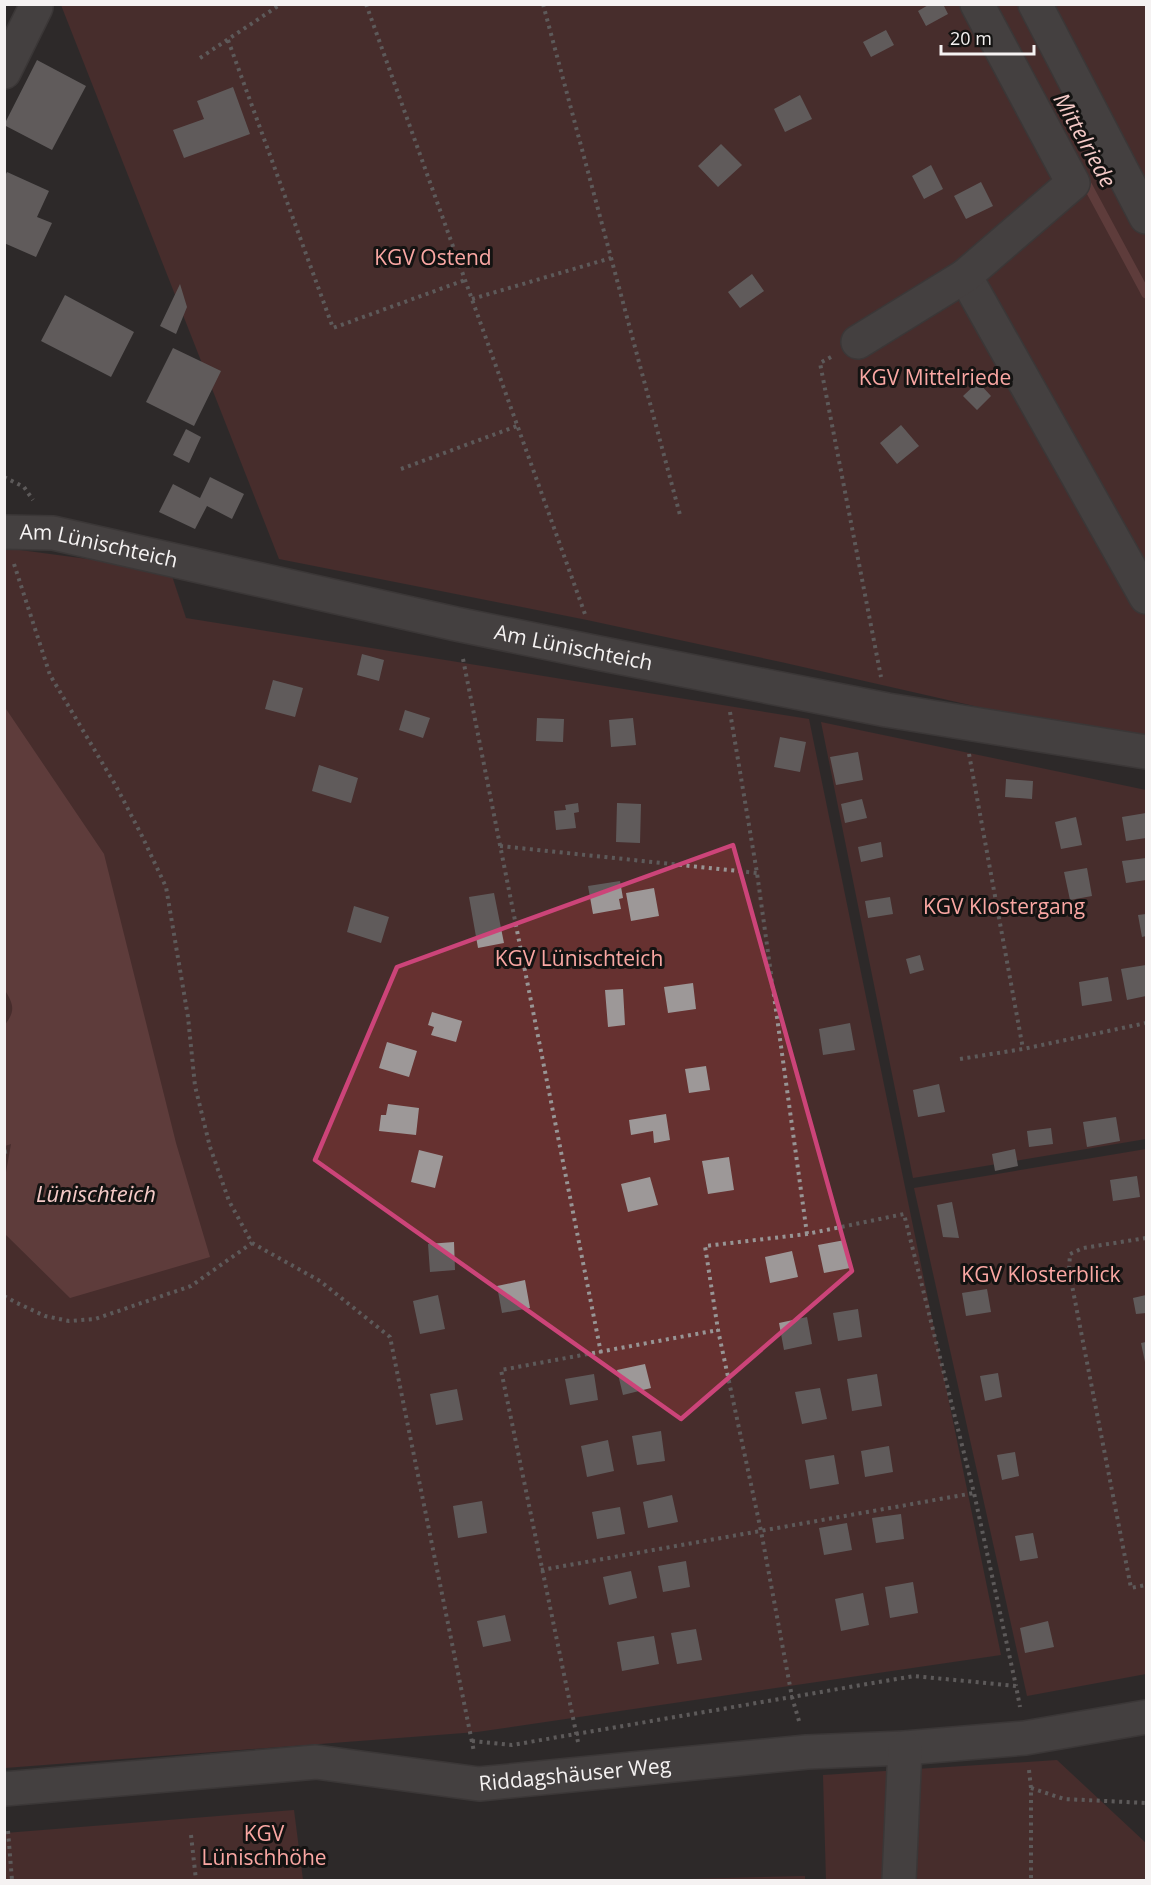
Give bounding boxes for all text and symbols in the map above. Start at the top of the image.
scale bar [941,18,1034,56]
text: 20 m [950,26,992,50]
water label: Mittelriede [1048,87,1124,192]
park label: KGV Ostend [374,243,492,271]
park label: KGV Mittelriede [859,363,1011,391]
street label: Am Lünischteich [19,517,181,574]
street label: Am Lünischteich [492,617,655,676]
park label: KGV Klostergang [923,892,1085,920]
park label: KGV Lünischteich [495,944,663,972]
water label: Lünischteich [36,1178,156,1208]
park label: KGV Klosterblick [961,1260,1121,1288]
street label: Riddagshäuser Weg [477,1750,672,1797]
park label: KGV Lünischhöhe [201,1819,327,1871]

